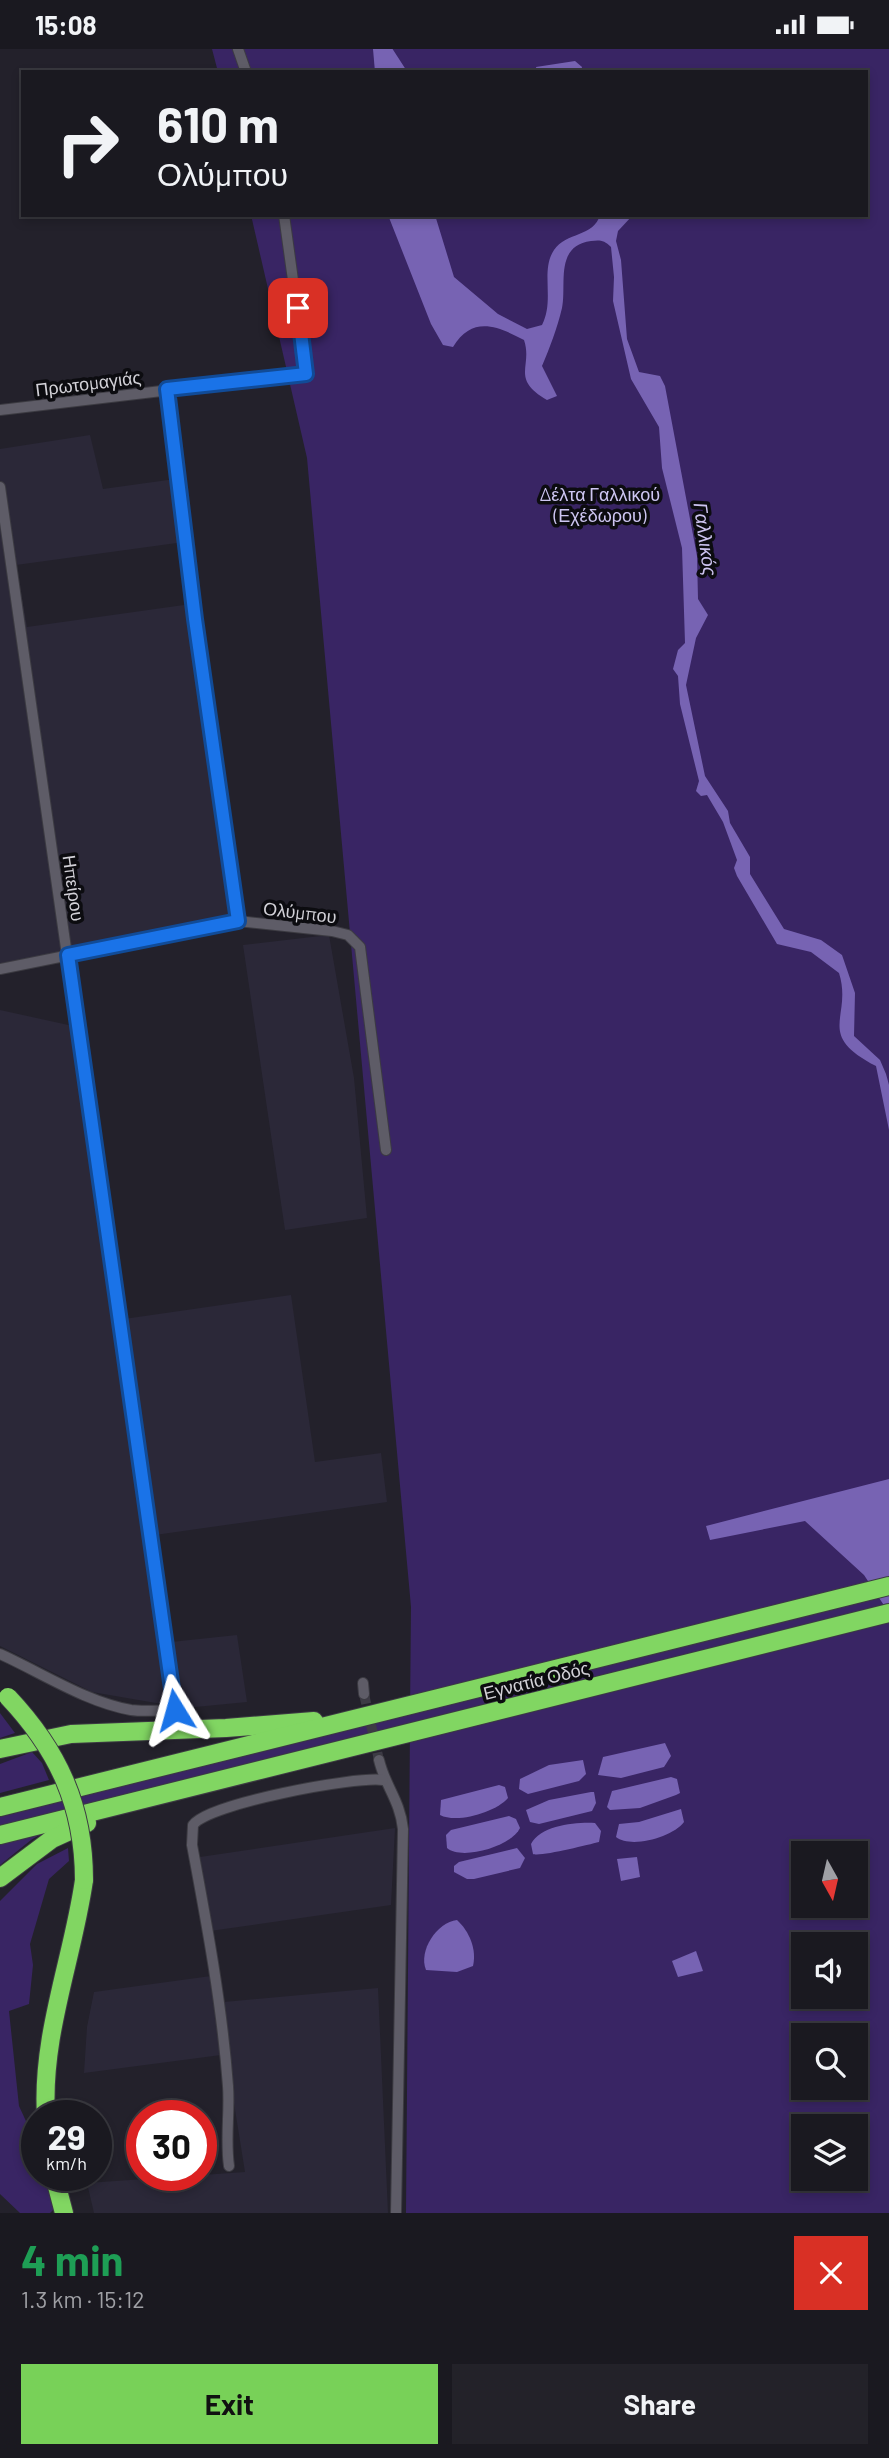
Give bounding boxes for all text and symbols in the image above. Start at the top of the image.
text: 15:08 [35,9,97,40]
text: 610 m [157,94,279,153]
icon: right [42,98,133,189]
text: Ολύμπου [157,154,288,192]
pin [268,278,328,338]
icon: arrive [279,289,317,327]
street label: Πρωτομαγιάς [34,366,142,400]
park label: Δέλτα Γαλλικού (Εχέδωρου) [540,483,660,526]
water label: Γαλλικός [689,501,723,578]
street label: Ηπείρου [58,853,90,923]
street label: Ολύμπου [262,897,338,927]
street label: Εγνατία Οδός [481,1656,591,1704]
position arrow [138,1673,212,1747]
north arrow [791,1841,868,1918]
map controls [791,1841,868,2191]
button: sound [791,1932,868,2009]
button: search [791,2023,868,2100]
speed limit sign: 30 [126,2100,217,2191]
button: layers [791,2114,868,2191]
text: 29 [47,2115,86,2157]
text: km/h [46,2152,87,2174]
text: 4 min [21,2234,124,2284]
button: close [794,2236,868,2310]
text: 1.3 km · 15:12 [21,2285,145,2313]
button: Exit [21,2364,438,2444]
button: Share [452,2364,868,2444]

